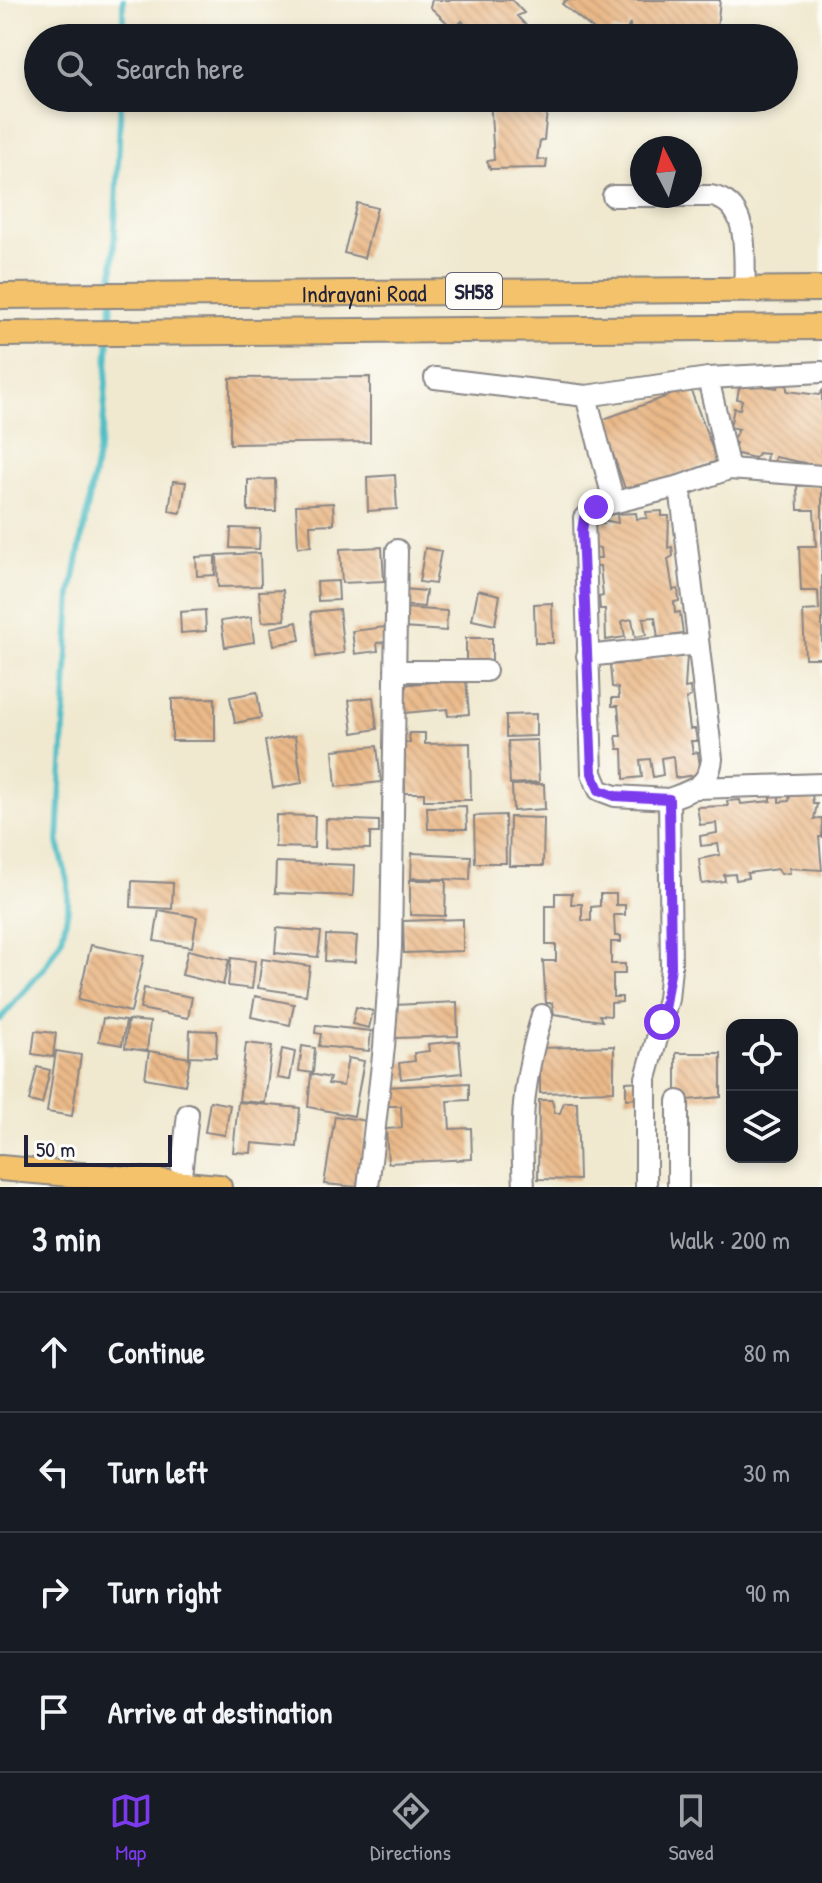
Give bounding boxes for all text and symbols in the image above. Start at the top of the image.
search box [24,24,798,112]
icon: search [52,46,96,90]
text: Search here [116,48,244,88]
north arrow [630,136,702,208]
road number: SH58 [446,273,502,309]
street label: Indrayani Road [301,276,427,309]
route end [578,489,614,525]
route start [644,1004,680,1040]
map controls [726,1019,798,1163]
button: locate [726,1019,798,1091]
button: layers [726,1091,798,1163]
scale bar [24,1131,172,1167]
text: 50 m [36,1134,75,1164]
text: 3 min [32,1216,101,1262]
text: Walk · 200 m [670,1222,790,1257]
icon: ahead [32,1330,76,1374]
text: Continue [108,1332,205,1372]
text: 80 m [743,1335,790,1370]
icon: left [32,1450,76,1494]
text: Turn left [108,1452,207,1492]
text: 30 m [743,1455,790,1490]
icon: right [32,1570,76,1614]
text: Turn right [108,1572,221,1612]
text: 90 m [745,1575,790,1610]
icon: arrive [32,1690,76,1734]
text: Arrive at destination [108,1692,333,1732]
tab: Map [109,1789,153,1867]
tab: Directions [370,1789,451,1867]
tab: Saved [668,1789,713,1867]

